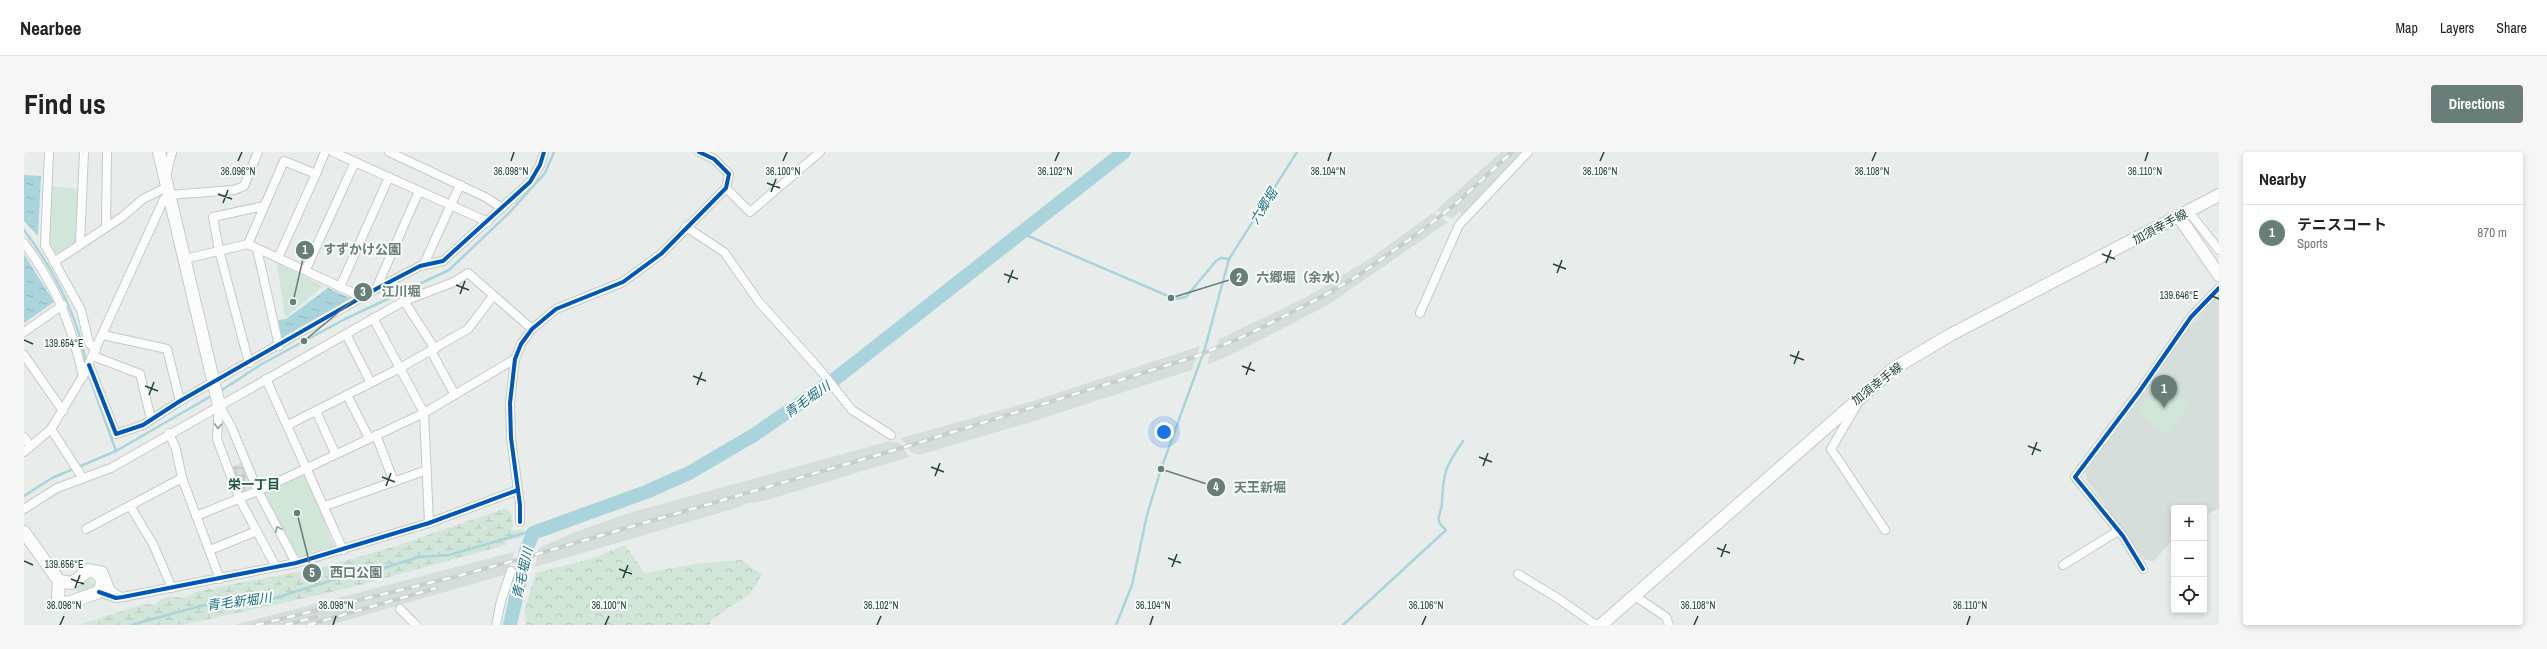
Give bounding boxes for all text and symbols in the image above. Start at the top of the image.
text: Nearbee [20,15,81,41]
text: Map [2396,19,2418,37]
text: Layers [2440,19,2474,37]
text: Share [2496,19,2527,37]
text: Find us [24,85,106,123]
button: Directions [2431,85,2523,123]
text: 36.096°N [221,165,256,178]
text: 36.098°N [494,165,529,178]
text: 36.100°N [766,165,801,178]
text: 36.102°N [1038,165,1073,178]
text: 36.104°N [1311,165,1346,178]
text: 36.106°N [1583,165,1618,178]
text: 36.108°N [1855,165,1890,178]
text: 36.110°N [2128,165,2162,178]
text: Nearby [2259,167,2306,190]
water label: 六郷堀 [1246,184,1282,227]
street label: 加須幸手線 [2130,206,2190,248]
text: テニスコート [2297,214,2387,235]
text: 1 [2269,224,2275,241]
text: 870 m [2477,224,2507,241]
text: Sports [2297,235,2328,252]
callout: すずかけ公園 [295,237,409,262]
text: すずかけ公園 [323,241,401,258]
text: 1 [302,242,308,258]
callout: 六郷堀（余水） [1229,265,1356,290]
text: 六郷堀（余水） [1256,269,1348,286]
text: 2 [1236,270,1242,286]
callout: 江川堀 [353,279,428,304]
text: 江川堀 [381,283,421,300]
text: 3 [360,284,366,300]
text: 139.646°E [2159,289,2199,302]
text: 139.654°E [44,337,84,350]
street label: 加須幸手線 [1848,359,1906,409]
pin: 1 [2151,375,2177,408]
water label: 青毛堀川 [781,376,835,421]
your location [1154,422,1174,442]
one-way arrow [214,423,222,429]
callout: 天王新堀 [1206,475,1294,500]
district label: 栄一丁目 [228,476,280,493]
text: 4 [1213,479,1219,495]
text: 天王新堀 [1234,479,1286,496]
map controls [2171,505,2207,613]
button: + [2171,505,2207,541]
one-way arrow [275,525,283,533]
button: − [2171,541,2207,577]
water label: 青毛堀川 [508,544,537,600]
text: 139.656°E [44,558,84,571]
callout: 西口公園 [302,560,390,585]
text: 西口公園 [330,564,382,581]
text: 5 [309,565,315,581]
button: locate [2171,577,2207,613]
water label: 青毛新堀川 [206,589,274,614]
text: 36.096°N [47,599,82,612]
text: 36.098°N [319,599,354,612]
text: 36.100°N [592,599,627,612]
text: 36.102°N [864,599,899,612]
text: 36.104°N [1136,599,1171,612]
text: 36.106°N [1409,599,1444,612]
text: 36.108°N [1681,599,1716,612]
text: 36.110°N [1953,599,1987,612]

